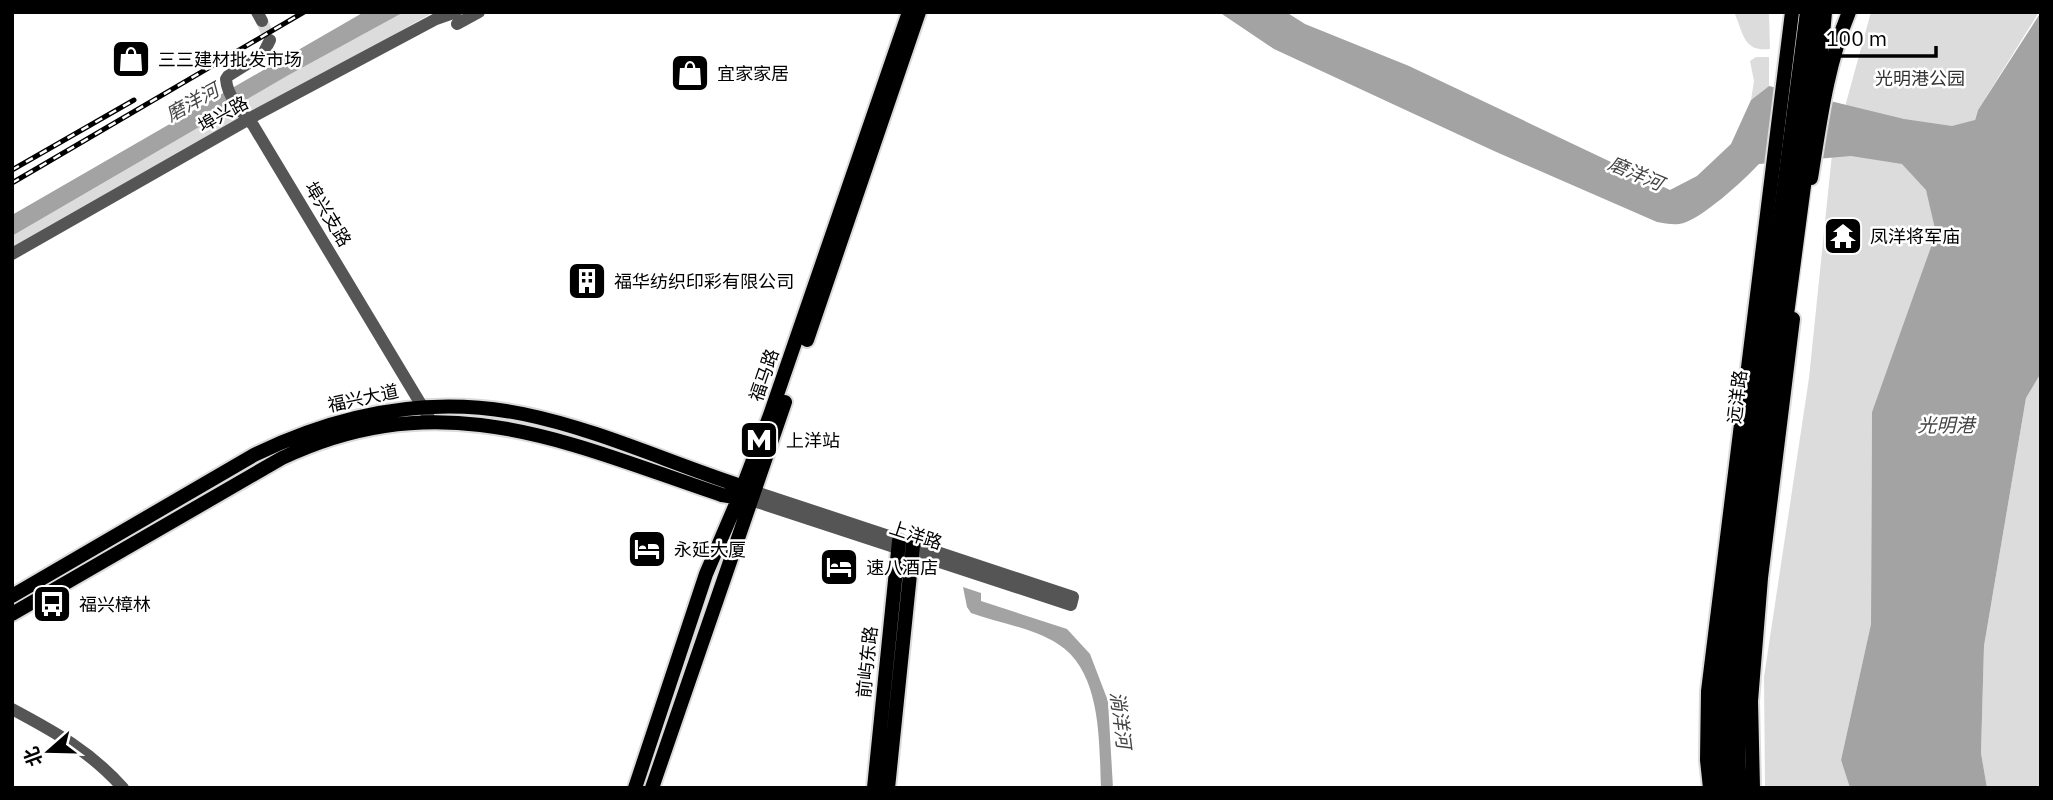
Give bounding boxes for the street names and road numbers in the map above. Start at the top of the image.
street label: 埠兴路 [194,91,252,137]
street label: 埠兴支路 [300,177,356,251]
street label: 福马路 [744,346,784,404]
street label: 远洋路 [1722,369,1752,425]
street label: 福兴大道 [325,379,401,417]
street label: 上洋路 [887,516,945,554]
street label: 前屿东路 [852,625,882,699]

